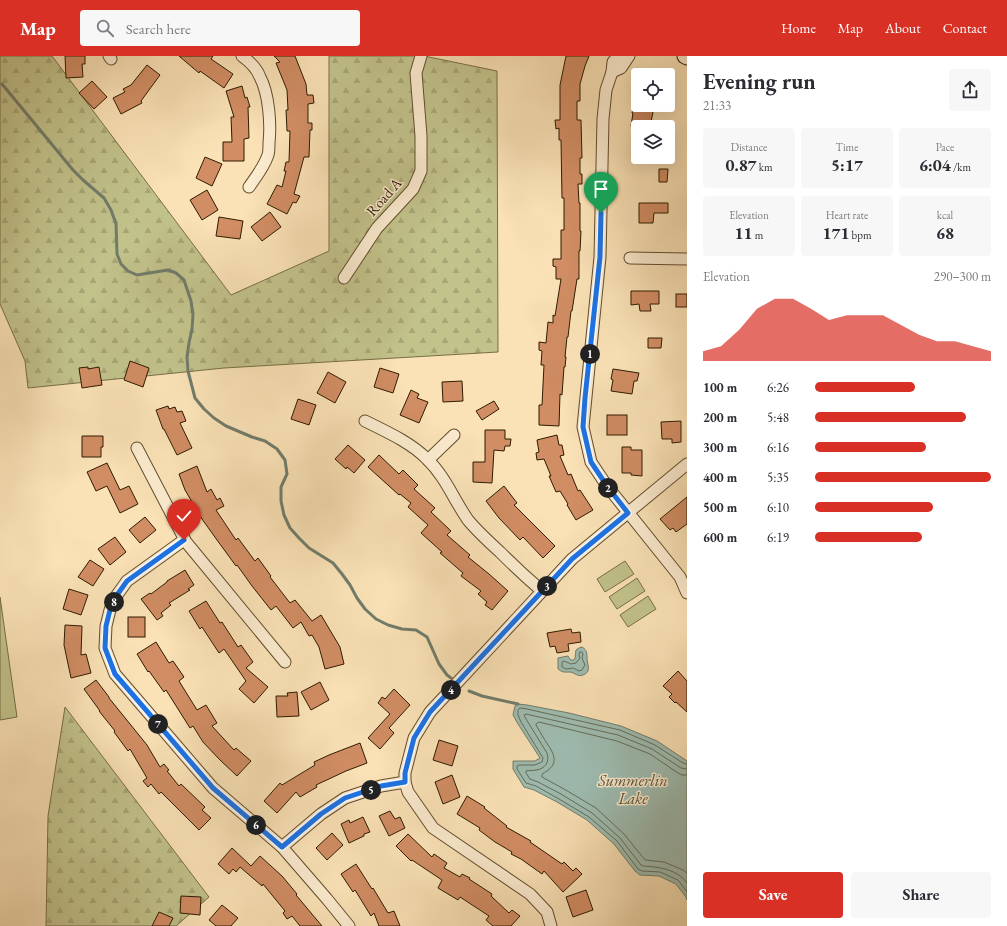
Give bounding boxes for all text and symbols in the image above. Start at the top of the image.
search box [80,10,360,46]
text: Map [20,16,56,41]
icon: search [94,17,116,39]
text: Search here [126,19,191,38]
text: Home [781,19,816,37]
text: Map [838,19,863,37]
text: About [885,19,921,37]
text: Contact [943,19,987,37]
text: Evening run [703,67,816,96]
map controls [631,68,675,164]
button: locate [631,68,675,112]
button: share [949,69,991,111]
text: 21:33 [703,97,731,114]
button: layers [631,120,675,164]
text: Distance [731,140,767,154]
text: Time [836,140,858,154]
text: Pace [936,140,954,154]
text: 0.87 [725,154,757,176]
text: 5:17 [831,154,863,176]
text: 6:04 [919,154,951,176]
text: km [757,160,773,174]
text: /km [951,160,971,174]
pin [584,172,618,213]
street label: Road A [362,173,406,220]
icon: arrive [590,178,612,200]
text: Elevation [729,208,769,222]
text: Heart rate [826,208,868,222]
text: kcal [937,208,953,222]
text: 11 [735,222,753,244]
text: 171 [822,222,849,244]
text: 68 [936,222,954,244]
text: m [753,228,763,242]
text: bpm [849,228,872,242]
text: Elevation [703,268,750,285]
text: 290–300 m [934,268,991,285]
pin: 1 [580,344,600,364]
text: 1 [587,347,593,361]
text: 100 m [703,379,737,396]
text: 6:26 [767,379,789,396]
text: 200 m [703,409,737,426]
text: 5:48 [767,409,789,426]
text: 300 m [703,439,737,456]
text: 6:16 [767,439,789,456]
text: 400 m [703,469,737,486]
text: 5:35 [767,469,789,486]
pin: 2 [598,478,618,498]
text: 2 [605,481,611,495]
pin [167,499,201,540]
text: 500 m [703,499,737,516]
text: 6:10 [767,499,789,516]
icon: check [173,505,195,527]
text: 600 m [703,529,737,546]
text: 6:19 [767,529,789,546]
pin: 3 [537,576,557,596]
text: 3 [544,579,550,593]
pin: 8 [104,592,124,612]
text: 8 [111,595,117,609]
pin: 4 [441,680,461,700]
text: 4 [448,683,454,697]
pin: 7 [148,714,168,734]
text: 7 [155,717,161,731]
water label: Summerlin Lake [597,770,668,809]
pin: 5 [361,780,381,800]
text: 5 [368,783,374,797]
pin: 6 [246,815,266,835]
text: 6 [253,818,259,832]
button: Save [703,872,843,918]
button: Share [851,872,991,918]

